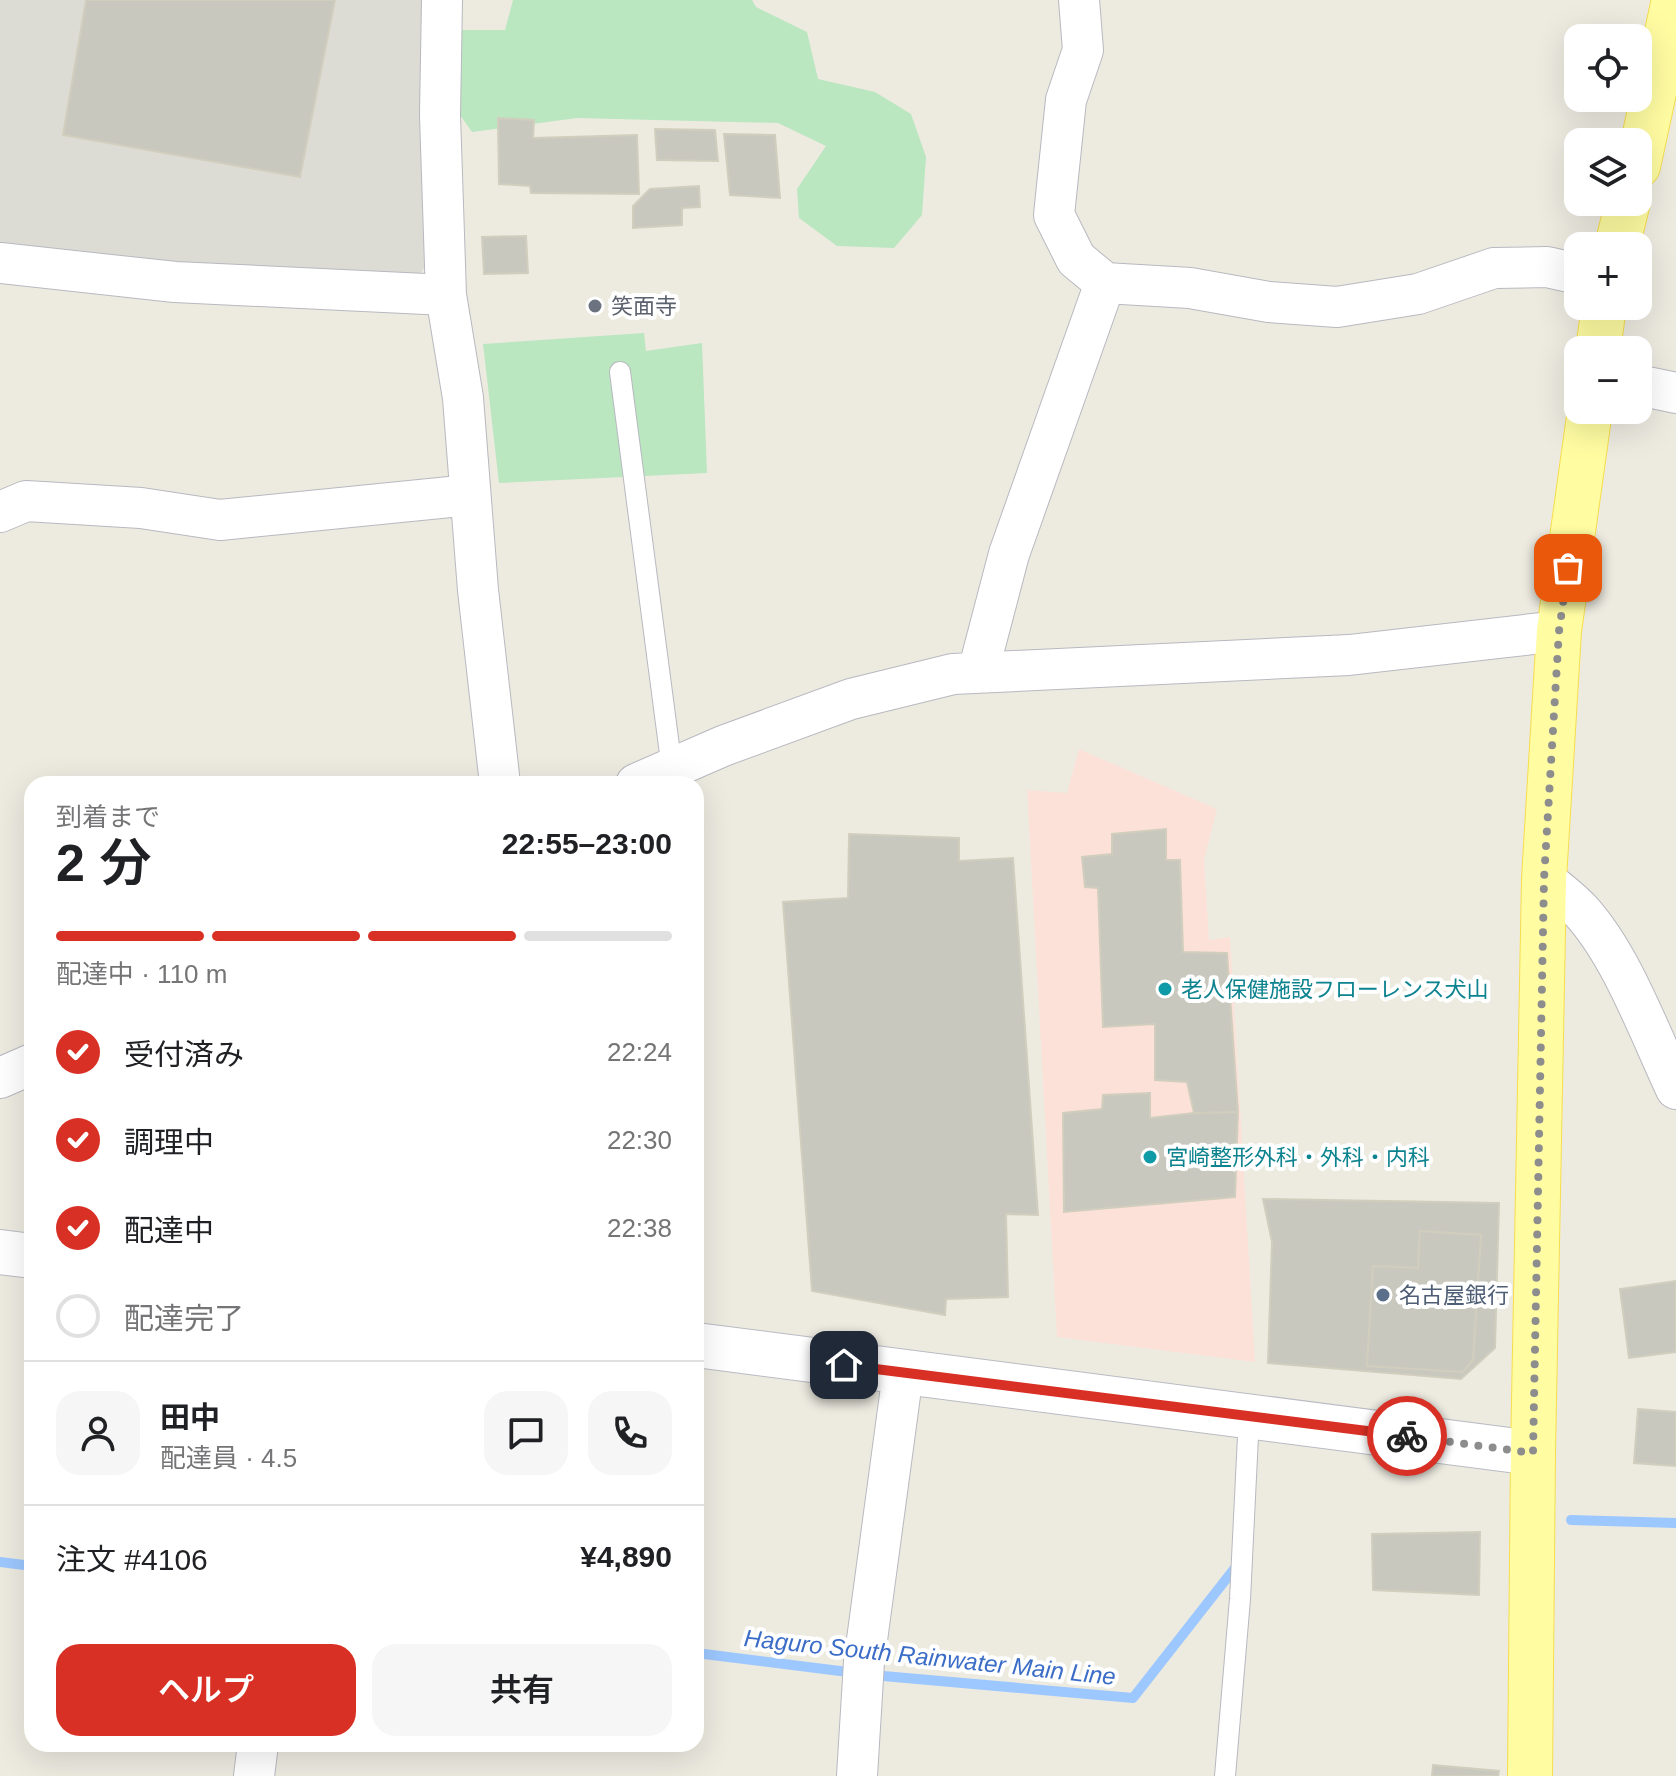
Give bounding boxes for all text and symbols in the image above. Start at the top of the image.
map controls [1564,24,1652,424]
button: locate [1564,24,1652,112]
button: layers [1564,128,1652,216]
button: + [1564,232,1652,320]
place label: 笑面寺 [611,294,677,319]
marker: 笑面寺 [586,297,604,315]
button: − [1564,336,1652,424]
pin [1534,534,1602,602]
icon: bag [1546,546,1590,590]
text: 到着まで [56,802,160,832]
text: 22:55–23:00 [502,827,672,860]
text: 2 分 [56,834,151,892]
text: 配達中 · 110 m [56,959,227,989]
place label: 老人保健施設フローレンス犬山 [1181,977,1489,1002]
marker: 老人保健施設フローレンス犬山 [1156,980,1174,998]
icon: check [56,1030,100,1074]
text: 22:24 [607,1037,672,1067]
text: 受付済み [124,1038,244,1071]
icon: check [56,1118,100,1162]
text: 22:30 [607,1125,672,1155]
text: 調理中 [124,1126,214,1159]
place label: 宮崎整形外科・外科・内科 [1166,1145,1430,1170]
marker: 宮崎整形外科・外科・内科 [1141,1148,1159,1166]
icon: check [56,1206,100,1250]
text: 22:38 [607,1213,672,1243]
text: 配達中 [124,1214,214,1247]
place label: 名古屋銀行 [1399,1283,1509,1308]
marker: 名古屋銀行 [1374,1286,1392,1304]
text: 配達完了 [124,1302,244,1335]
pin [810,1331,878,1399]
icon: home [822,1343,866,1387]
button: person [56,1391,140,1475]
button: chat [484,1391,568,1475]
button: phone [588,1391,672,1475]
courier [1367,1396,1447,1476]
text: 田中 [160,1401,220,1434]
icon: bike [1385,1414,1429,1458]
text: 配達員 · 4.5 [160,1443,297,1473]
text: ¥4,890 [580,1540,672,1573]
text: 注文 #4106 [56,1543,208,1576]
water label: Haguro South Rainwater Main Line [743,1624,1117,1690]
button: ヘルプ [56,1644,356,1736]
button: 共有 [372,1644,672,1736]

